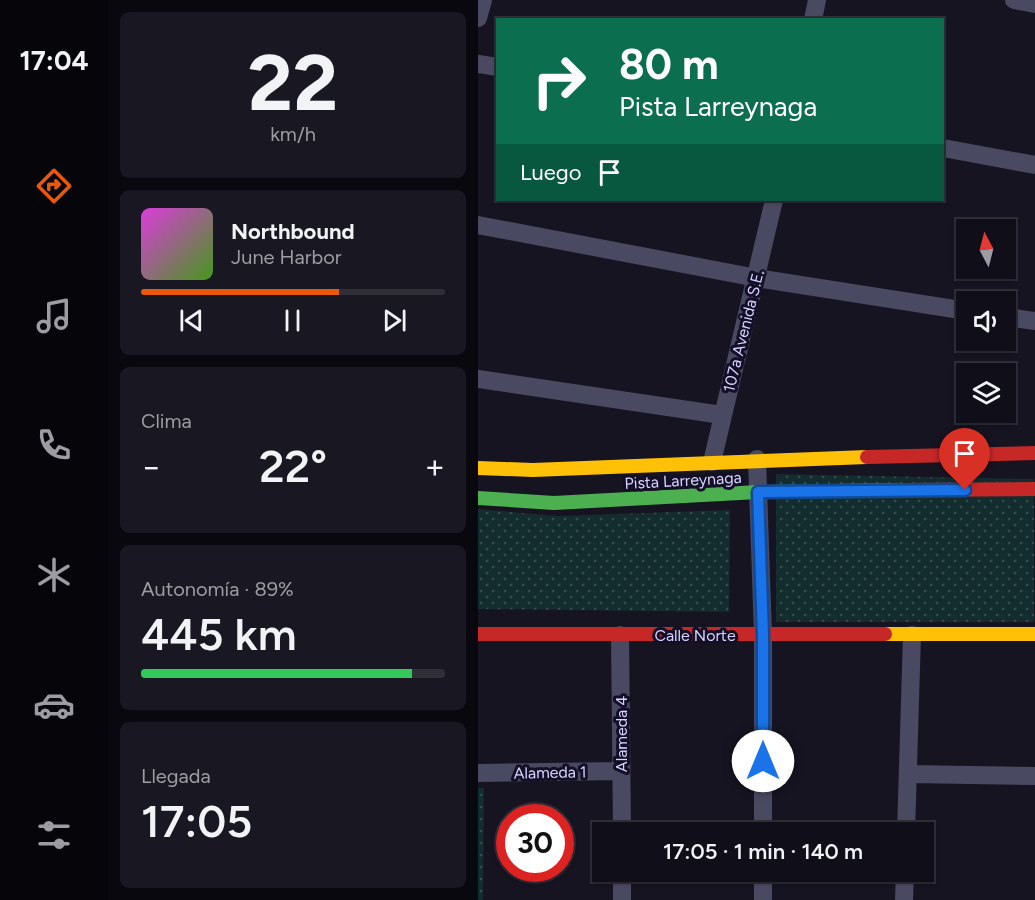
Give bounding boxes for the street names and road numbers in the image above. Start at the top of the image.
street label: 107a Avenida S.E. [719,268,768,394]
street label: Pista Larreynaga [624,468,742,493]
street label: Calle Norte [654,626,736,645]
street label: Alameda 4 [612,696,631,772]
street label: Alameda 1 [513,762,587,783]

